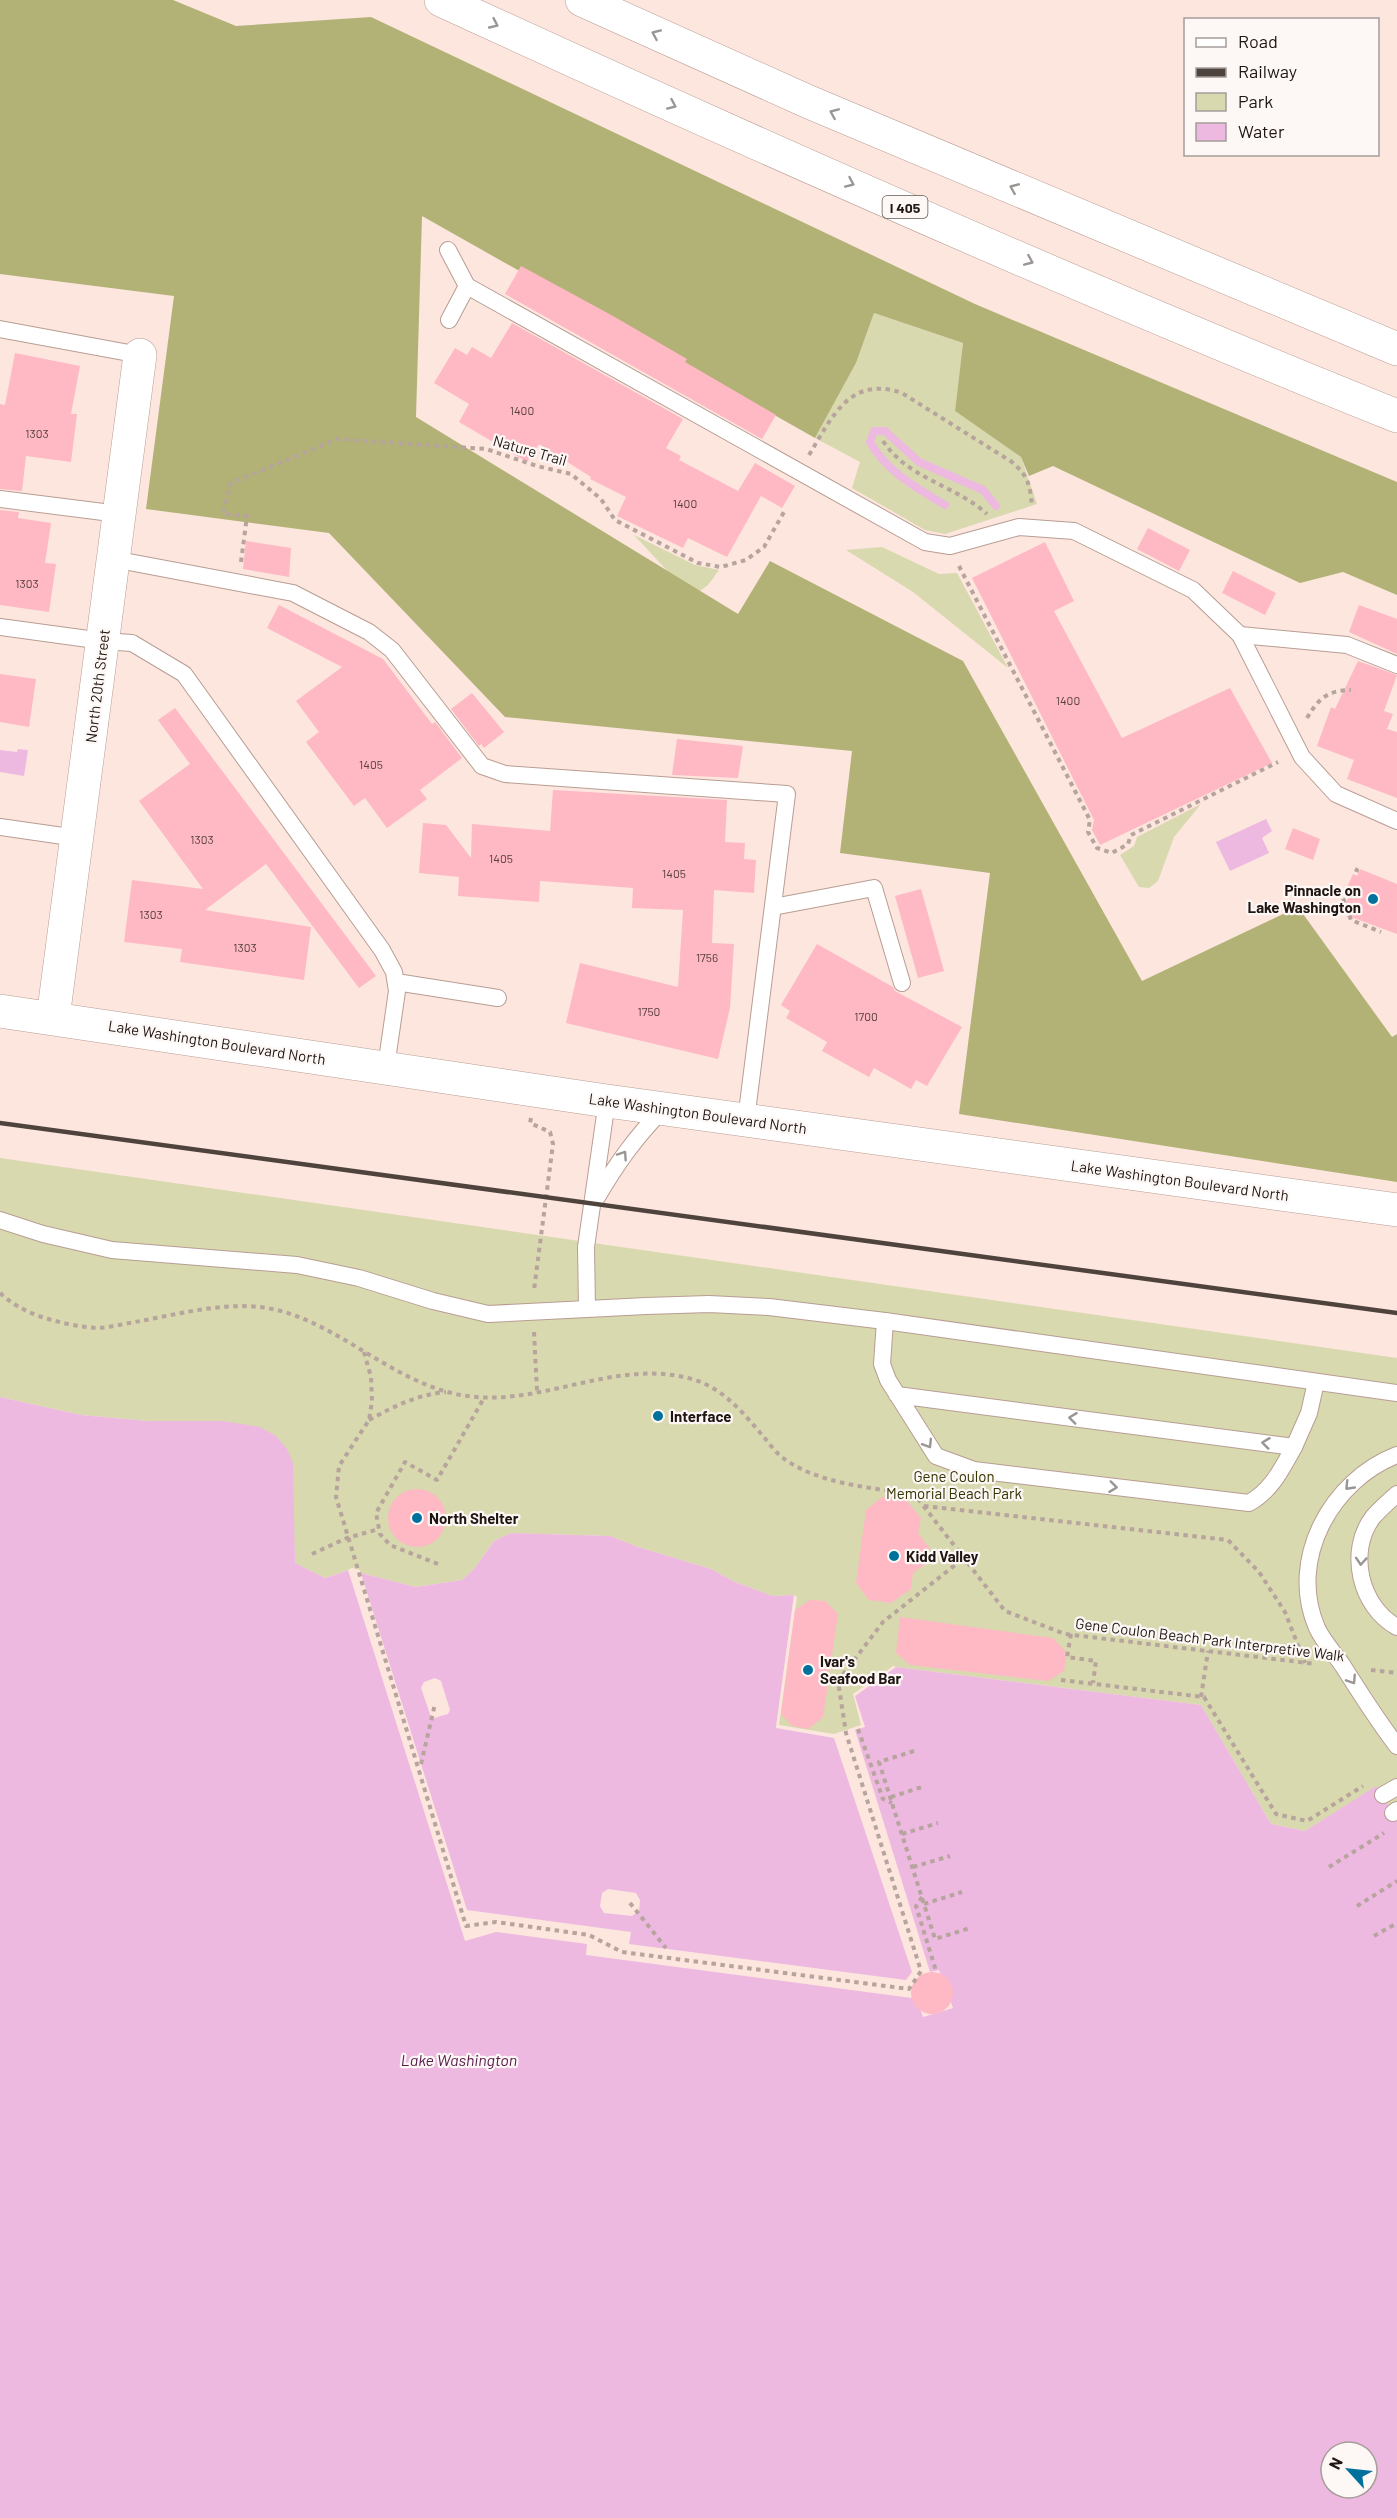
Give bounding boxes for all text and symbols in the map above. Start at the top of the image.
one-way arrow [487,17,498,29]
legend [1184,18,1379,156]
one-way arrow [651,29,662,41]
text: Road [1238,30,1278,52]
text: Railway [1238,60,1297,82]
text: Park [1238,90,1273,112]
one-way arrow [665,98,676,110]
one-way arrow [829,108,840,120]
text: Water [1238,120,1285,142]
one-way arrow [844,176,855,188]
one-way arrow [1009,184,1020,196]
road number: I 405 [882,196,928,218]
one-way arrow [1023,254,1034,266]
house number: 1400 [510,403,534,417]
house number: 1303 [25,426,49,440]
street label: Nature Trail [491,431,569,469]
house number: 1400 [673,496,697,510]
house number: 1303 [15,576,39,590]
street label: North 20th Street [81,628,113,744]
house number: 1400 [1056,693,1080,707]
house number: 1405 [359,757,383,771]
house number: 1303 [190,832,214,846]
house number: 1405 [489,851,513,865]
house number: 1405 [662,866,686,880]
place label: Pinnacle on Lake Washington [1248,881,1361,916]
marker: Pinnacle on Lake Washington [1366,892,1380,906]
house number: 1303 [139,907,163,921]
house number: 1303 [233,940,257,954]
house number: 1756 [696,950,718,964]
house number: 1750 [638,1004,660,1018]
house number: 1700 [854,1009,878,1023]
street label: Lake Washington Boulevard North [107,1016,327,1068]
street label: Lake Washington Boulevard North [588,1089,808,1137]
one-way arrow [616,1151,627,1162]
street label: Lake Washington Boulevard North [1070,1156,1290,1204]
place label: Interface [670,1407,732,1425]
marker: Interface [651,1409,665,1423]
one-way arrow [1068,1412,1078,1425]
one-way arrow [921,1438,933,1448]
one-way arrow [1262,1438,1271,1450]
park label: Gene Coulon Memorial Beach Park [886,1467,1022,1502]
one-way arrow [1345,1479,1356,1490]
one-way arrow [1109,1480,1118,1493]
place label: North Shelter [429,1509,519,1527]
marker: North Shelter [410,1511,424,1525]
place label: Kidd Valley [906,1547,979,1565]
marker: Kidd Valley [887,1549,901,1563]
one-way arrow [1354,1557,1367,1566]
street label: Gene Coulon Beach Park Interpretive Walk [1074,1614,1346,1665]
place label: Ivar's Seafood Bar [820,1652,902,1687]
marker: Ivar's Seafood Bar [801,1663,815,1677]
one-way arrow [1345,1673,1356,1684]
water label: Lake Washington [401,2050,517,2069]
north arrow [1319,2440,1379,2500]
text: N [1324,2454,1346,2472]

